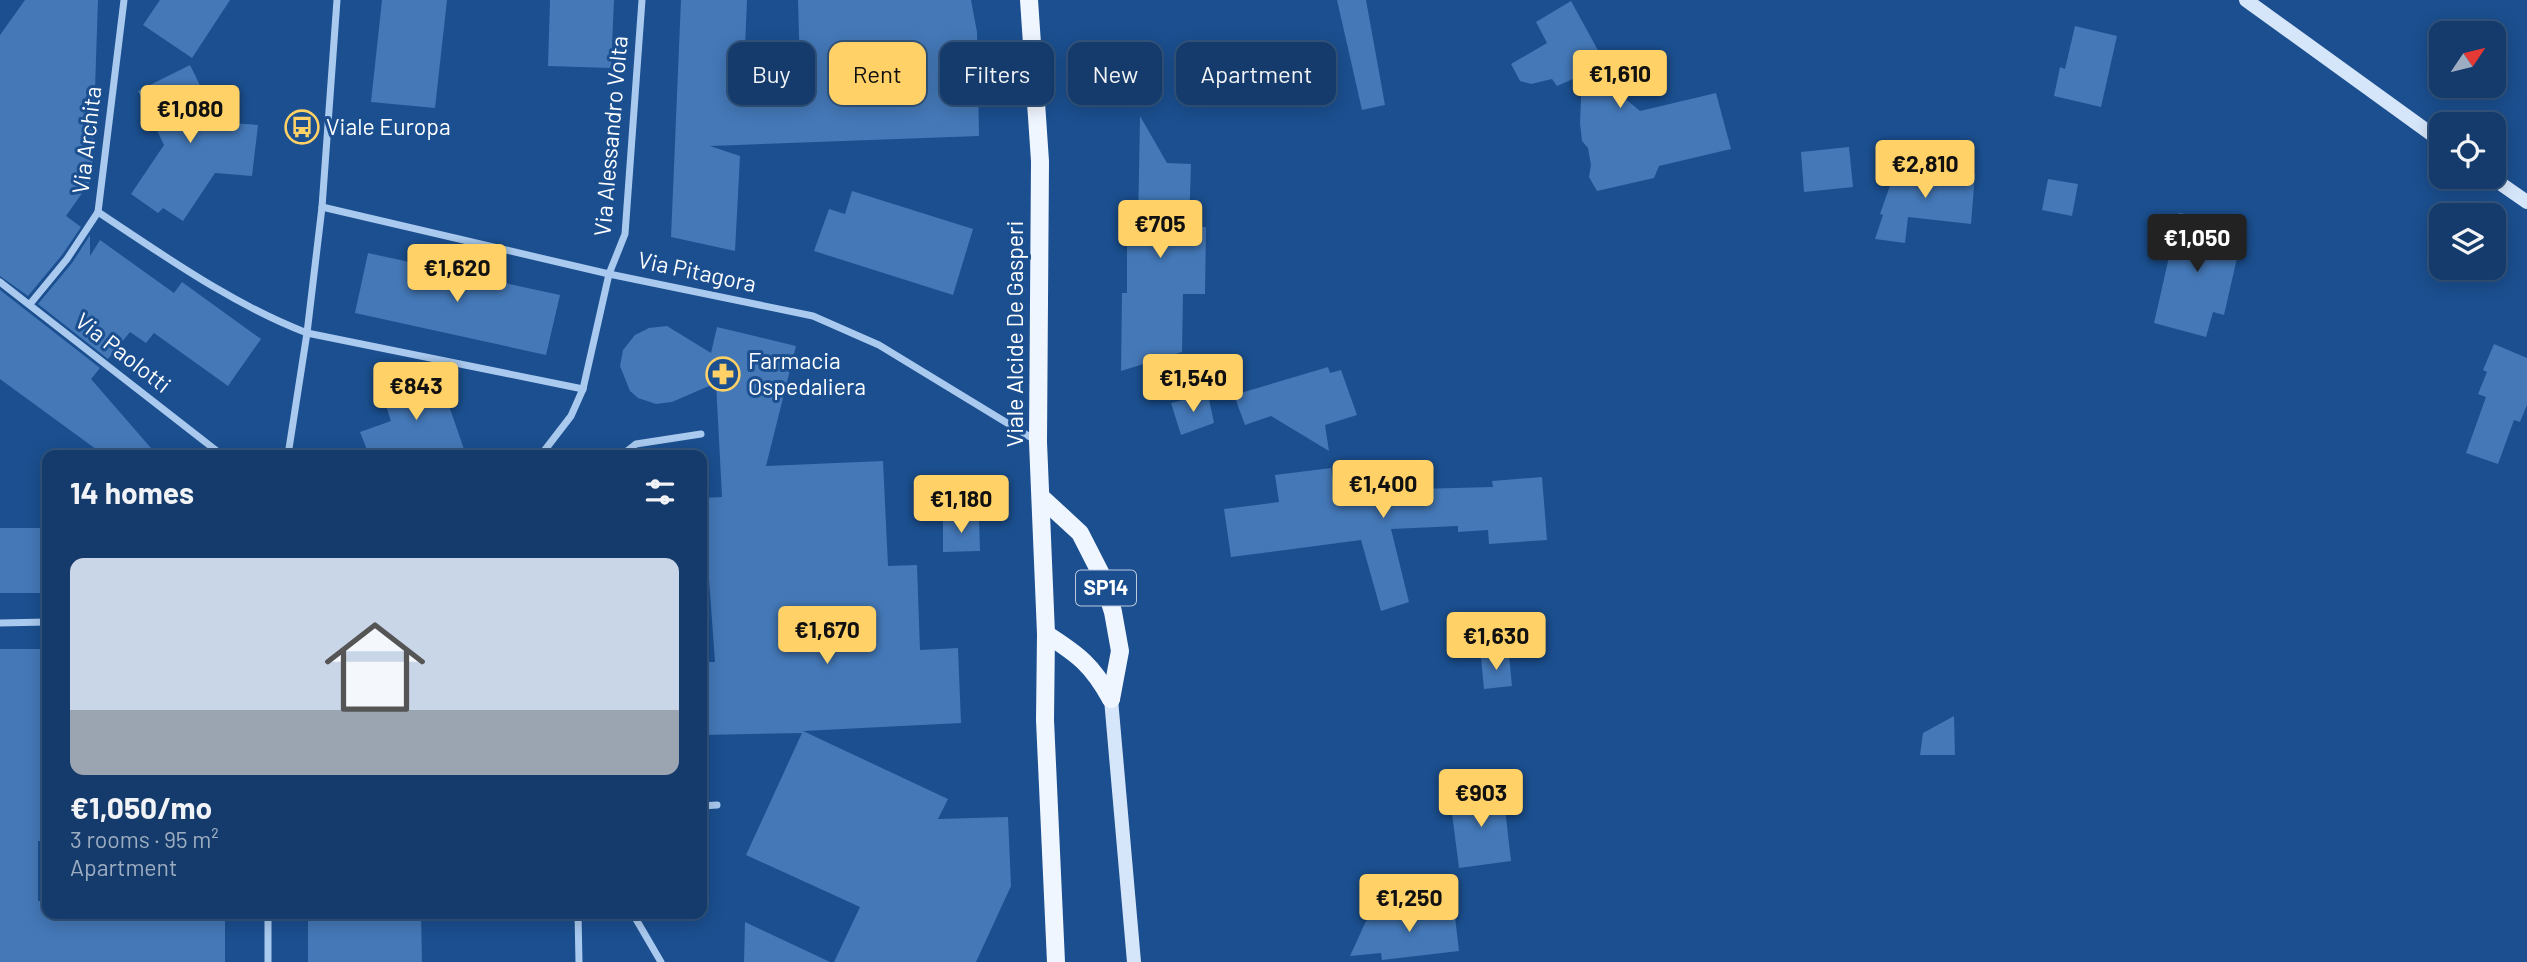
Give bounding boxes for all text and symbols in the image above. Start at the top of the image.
north arrow [2429,21,2506,98]
map controls [2429,21,2506,280]
street label: Via Alessandro Volta [587,34,633,237]
chip: Buy [728,42,815,105]
chip: Rent [829,42,926,105]
chip: Filters [940,42,1054,105]
chip: New [1068,42,1162,105]
chip: Apartment [1176,42,1336,105]
pin: €1,610 [1563,50,1677,110]
text: €1,610 [1589,59,1651,87]
street label: Via Archita [66,84,107,195]
pin: €1,080 [133,86,247,145]
text: €1,080 [157,94,223,122]
bus stop icon: Viale Europa [283,108,321,146]
place label: Viale Europa [326,112,451,140]
button: locate [2429,112,2506,189]
pin: €2,810 [1868,140,1982,200]
text: €2,810 [1892,149,1959,177]
pin: €705 [1119,201,1201,260]
button: layers [2429,203,2506,280]
text: €705 [1134,209,1186,237]
pin: €1,050 [2140,215,2254,274]
street label: Viale Alcide De Gasperi [1000,221,1028,447]
text: €1,050 [2164,223,2230,251]
pin: €1,620 [400,244,514,304]
street label: Via Pitagora [635,245,759,297]
text: €1,620 [423,253,491,281]
street label: Via Paolotti [70,306,177,398]
place label: Farmacia Ospedaliera [748,346,866,400]
pin: €1,540 [1136,354,1250,414]
pharmacy icon: Farmacia Ospedaliera [704,355,742,393]
pin: €843 [375,362,457,422]
text: €1,540 [1159,363,1227,391]
text: €843 [389,371,443,399]
pin: €1,400 [1326,461,1440,520]
text: €1,400 [1349,469,1417,497]
icon: filters [641,473,679,511]
text: 14 homes [70,474,194,510]
pin: €1,180 [904,476,1018,535]
text: €1,180 [930,484,992,512]
road number: SP14 [1076,570,1136,606]
icon: home [312,604,438,730]
pin: €1,670 [770,606,884,666]
pin: €1,630 [1439,612,1553,672]
text: €1,670 [794,615,860,643]
text: €1,630 [1463,621,1529,649]
pin: €903 [1440,770,1522,829]
text: €903 [1455,778,1507,806]
text: €1,050/mo [70,789,212,825]
text: 3 rooms · 95 m² [70,825,219,853]
text: Apartment [70,853,177,881]
pin: €1,250 [1352,874,1466,934]
text: €1,250 [1375,883,1443,911]

